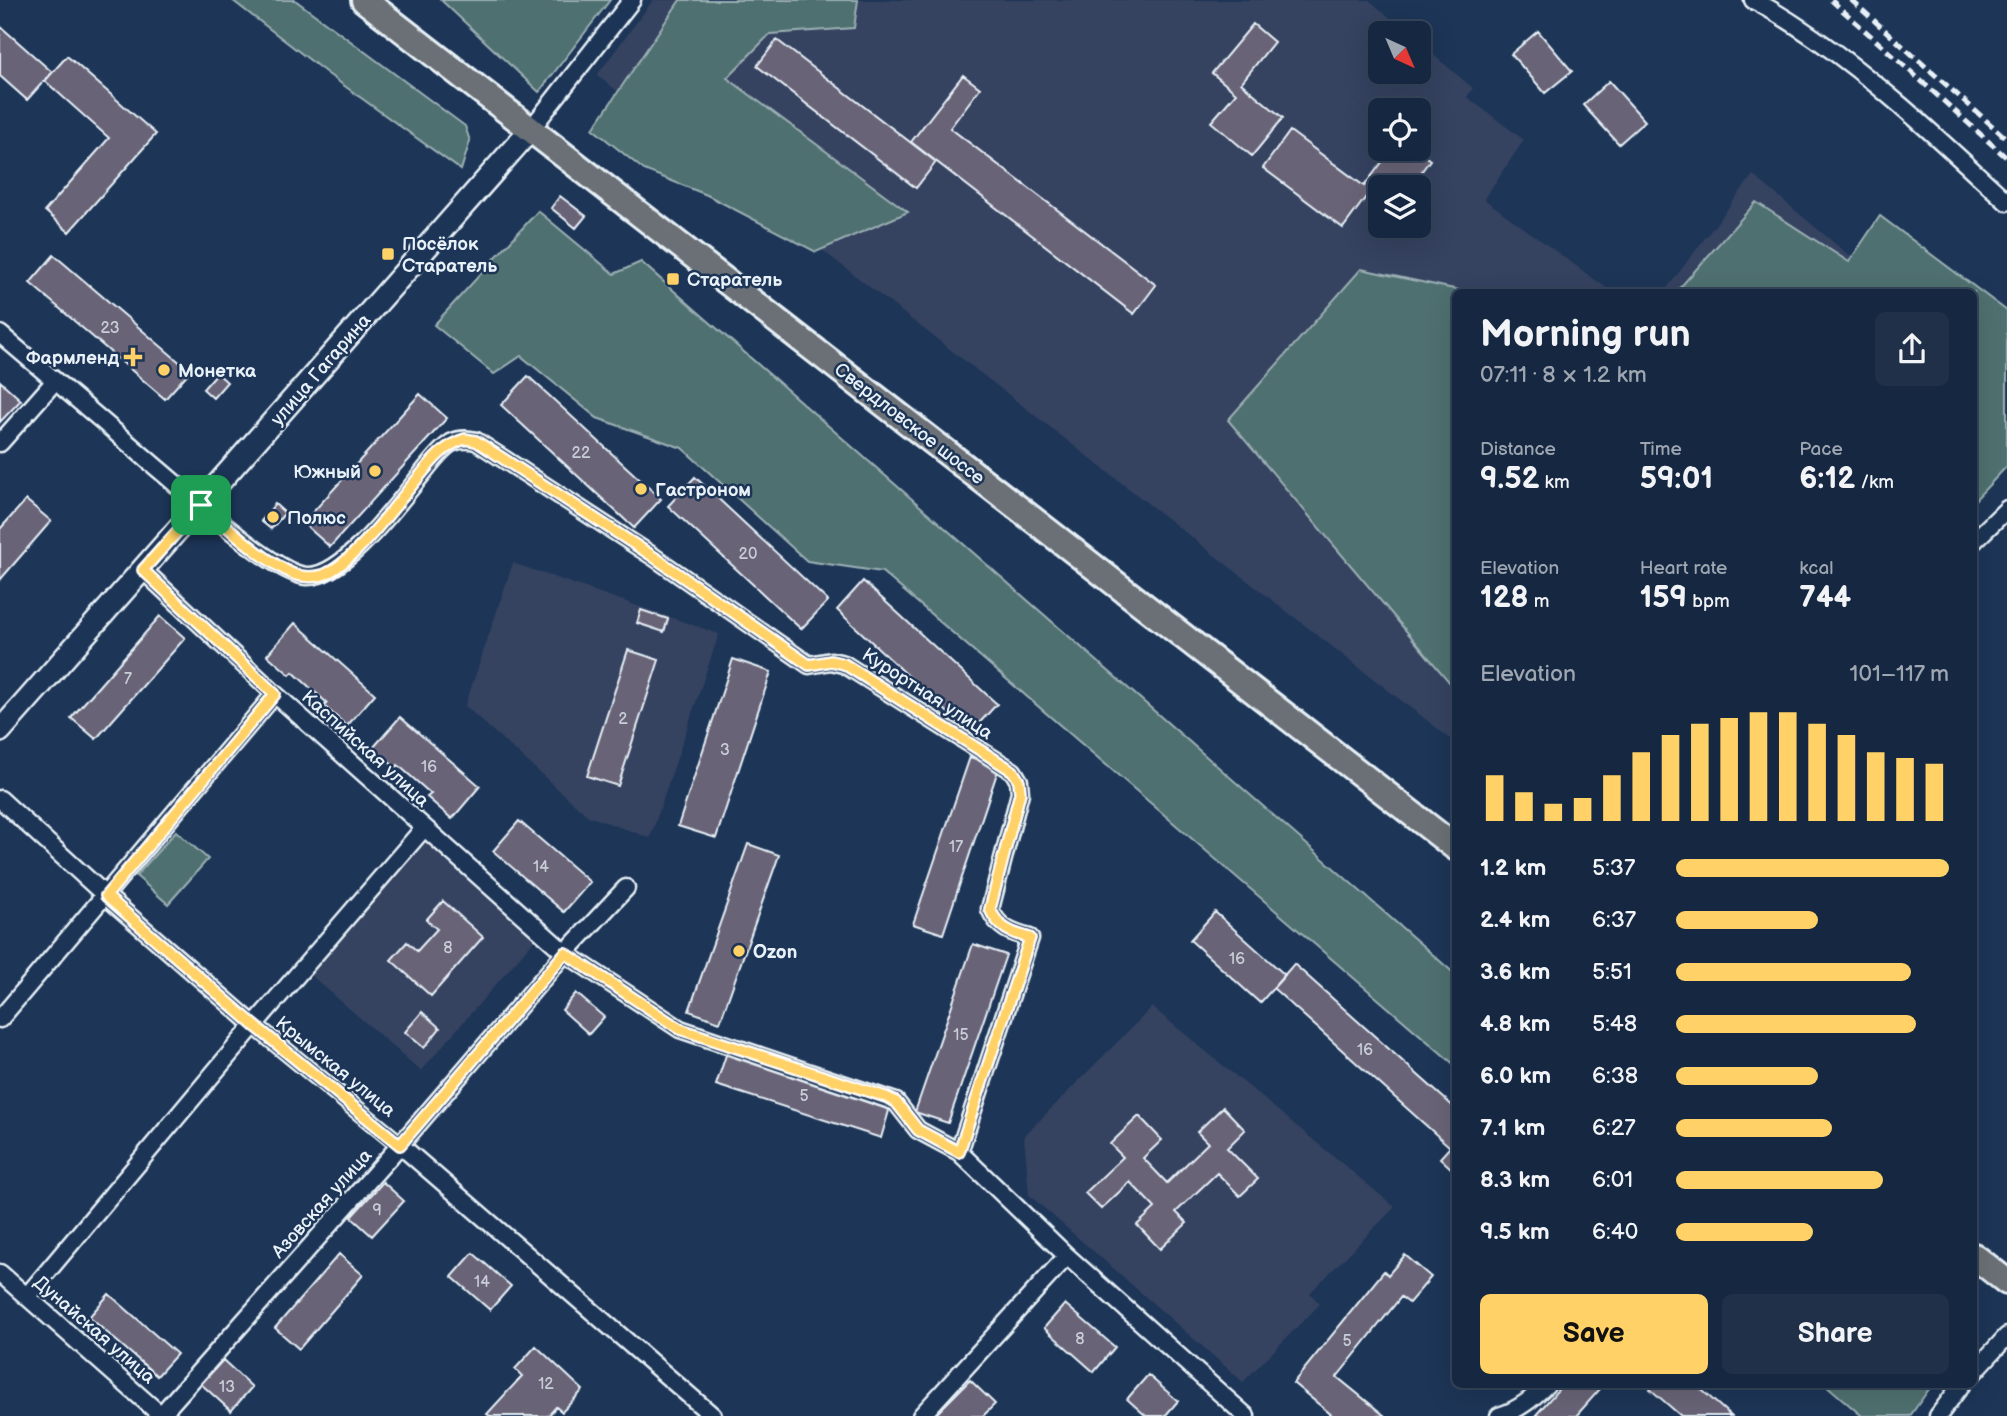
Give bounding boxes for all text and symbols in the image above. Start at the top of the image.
north arrow [1368,21,1432,84]
map controls [1368,21,1431,238]
button: locate [1368,98,1431,161]
button: layers [1368,175,1431,238]
place label: Посёлок Старатель [402,233,497,278]
marker: Посёлок Старатель [380,246,396,262]
place label: Старатель [687,269,782,292]
marker: Старатель [665,271,681,287]
street label: улица Гагарина [266,309,376,431]
text: Morning run [1480,312,1691,357]
button: share [1875,312,1949,386]
house number: 23 [101,319,120,338]
place label: Фармленд [26,347,120,370]
marker: Фармленд [125,349,141,365]
street label: Свердловское шоссе [829,358,989,490]
place label: Монетка [178,360,257,383]
text: 07:11 · 8 × 1.2 km [1480,361,1647,389]
marker: Монетка [156,362,172,378]
text: Distance [1480,438,1556,461]
text: Time [1640,438,1682,461]
text: Pace [1799,438,1843,461]
house number: 22 [572,444,591,463]
place label: Южный [293,461,361,484]
text: 9.52 [1480,461,1539,497]
text: 59:01 [1640,461,1713,497]
text: 6:12 [1799,461,1855,497]
marker: Южный [367,463,383,479]
text: km [1539,471,1570,494]
text: /km [1855,471,1894,494]
pin [171,475,231,535]
place label: Гастроном [655,479,751,502]
marker: Гастроном [633,481,649,497]
icon: arrive [182,486,220,524]
place label: Полюс [287,507,346,530]
marker: Полюс [265,509,281,525]
house number: 20 [739,545,757,564]
text: Elevation [1480,557,1559,580]
text: Heart rate [1640,557,1727,580]
text: kcal [1799,557,1833,580]
text: 128 [1480,580,1529,616]
text: 159 [1640,580,1687,616]
text: 744 [1799,580,1851,616]
text: m [1529,590,1549,613]
text: bpm [1687,590,1730,613]
street label: Курортная улица [858,643,997,745]
text: Elevation [1480,660,1576,688]
text: 101–117 m [1850,660,1949,688]
house number: 7 [124,670,132,689]
street label: Каспийская улица [296,686,434,812]
house number: 2 [618,710,628,729]
house number: 3 [720,741,730,760]
house number: 16 [421,758,437,777]
house number: 17 [949,838,963,857]
text: 1.2 km [1480,854,1546,882]
text: 5:37 [1592,854,1635,882]
house number: 14 [533,858,549,877]
text: 2.4 km [1480,906,1550,934]
text: 6:37 [1592,906,1636,934]
house number: 8 [443,939,453,958]
place label: Ozon [753,941,797,964]
marker: Ozon [731,943,747,959]
house number: 16 [1229,950,1245,969]
text: 3.6 km [1480,958,1550,986]
text: 5:51 [1592,958,1632,986]
text: 4.8 km [1480,1010,1550,1038]
text: 5:48 [1592,1010,1637,1038]
street label: Крымская улица [270,1012,400,1123]
house number: 15 [953,1026,969,1045]
house number: 16 [1357,1041,1373,1060]
text: 6.0 km [1480,1062,1551,1090]
text: 6:38 [1592,1062,1638,1090]
house number: 5 [799,1087,809,1106]
text: 7.1 km [1480,1114,1545,1142]
text: 6:27 [1592,1114,1636,1142]
street label: Азовская улица [266,1145,377,1264]
text: 8.3 km [1480,1166,1550,1194]
text: 6:01 [1592,1166,1633,1194]
house number: 9 [372,1201,382,1220]
text: 9.5 km [1480,1218,1550,1246]
text: 6:40 [1592,1218,1638,1246]
street label: Дунайская улица [28,1271,160,1389]
house number: 14 [474,1273,490,1292]
button: Save [1480,1294,1708,1374]
button: Share [1722,1294,1949,1374]
house number: 8 [1075,1330,1085,1349]
house number: 5 [1342,1332,1352,1351]
house number: 12 [538,1375,554,1394]
house number: 13 [219,1378,235,1397]

